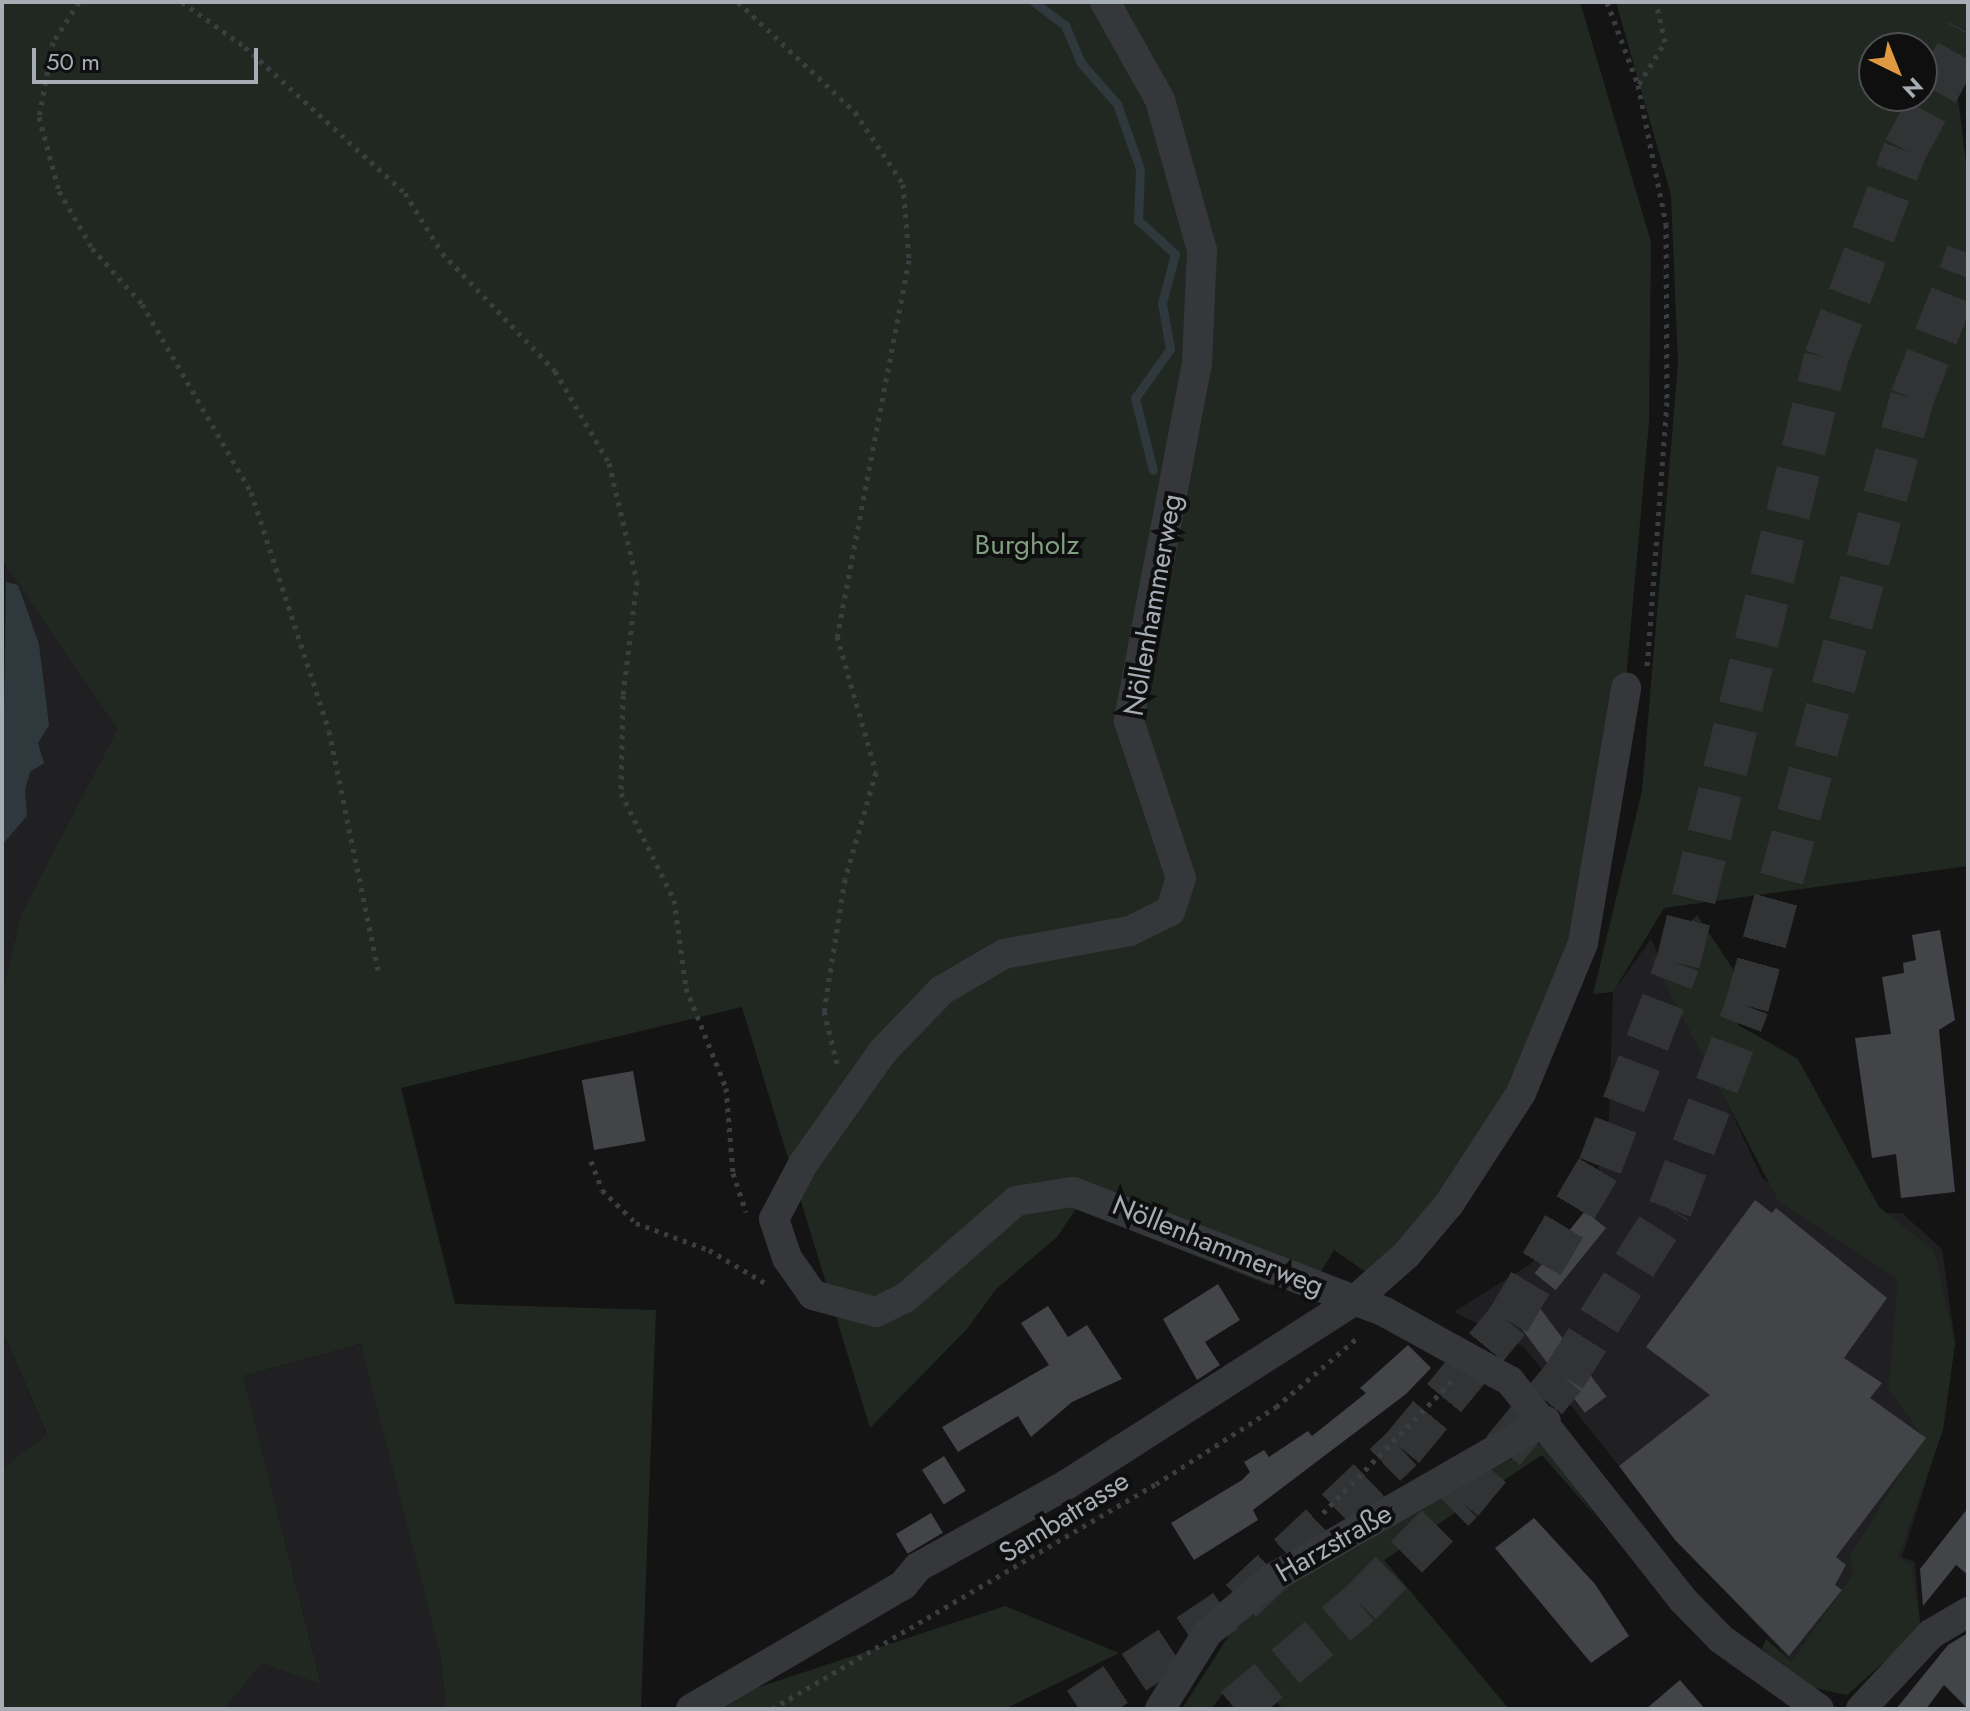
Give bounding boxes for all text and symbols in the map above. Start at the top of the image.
scale bar [36,32,262,82]
north arrow [1858,32,1938,112]
text: 50 m [46,44,100,79]
text: N [1896,70,1930,106]
street label: Nöllenhammerweg [1117,491,1189,719]
park label: Burgholz [975,528,1079,562]
street label: Nöllenhammerweg [1108,1188,1328,1304]
street label: Sambatrasse [993,1464,1135,1570]
street label: Harzstraße [1270,1496,1398,1590]

